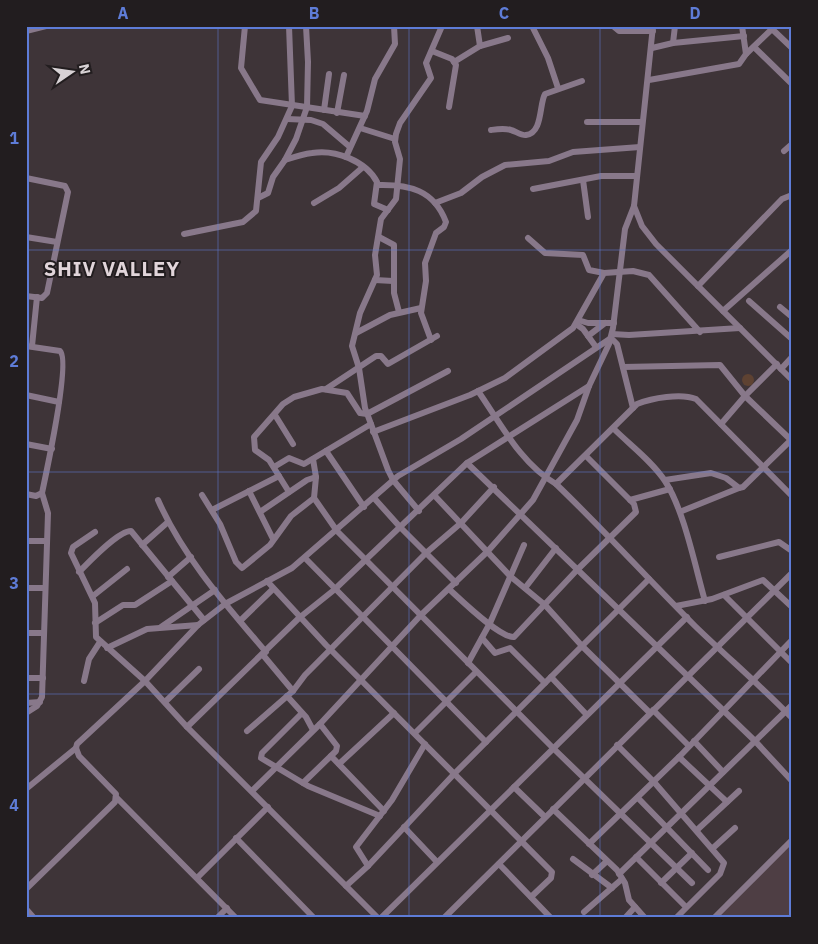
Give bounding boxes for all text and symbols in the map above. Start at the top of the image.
text: A [118,3,129,23]
text: B [309,3,320,23]
text: C [499,3,509,23]
text: D [689,3,701,23]
north arrow [48,48,98,98]
text: N [75,62,95,76]
text: 1 [9,128,19,148]
district label: SHIV VALLEY [44,255,180,282]
text: 2 [9,351,19,371]
text: 3 [9,573,19,593]
text: 4 [9,795,19,815]

